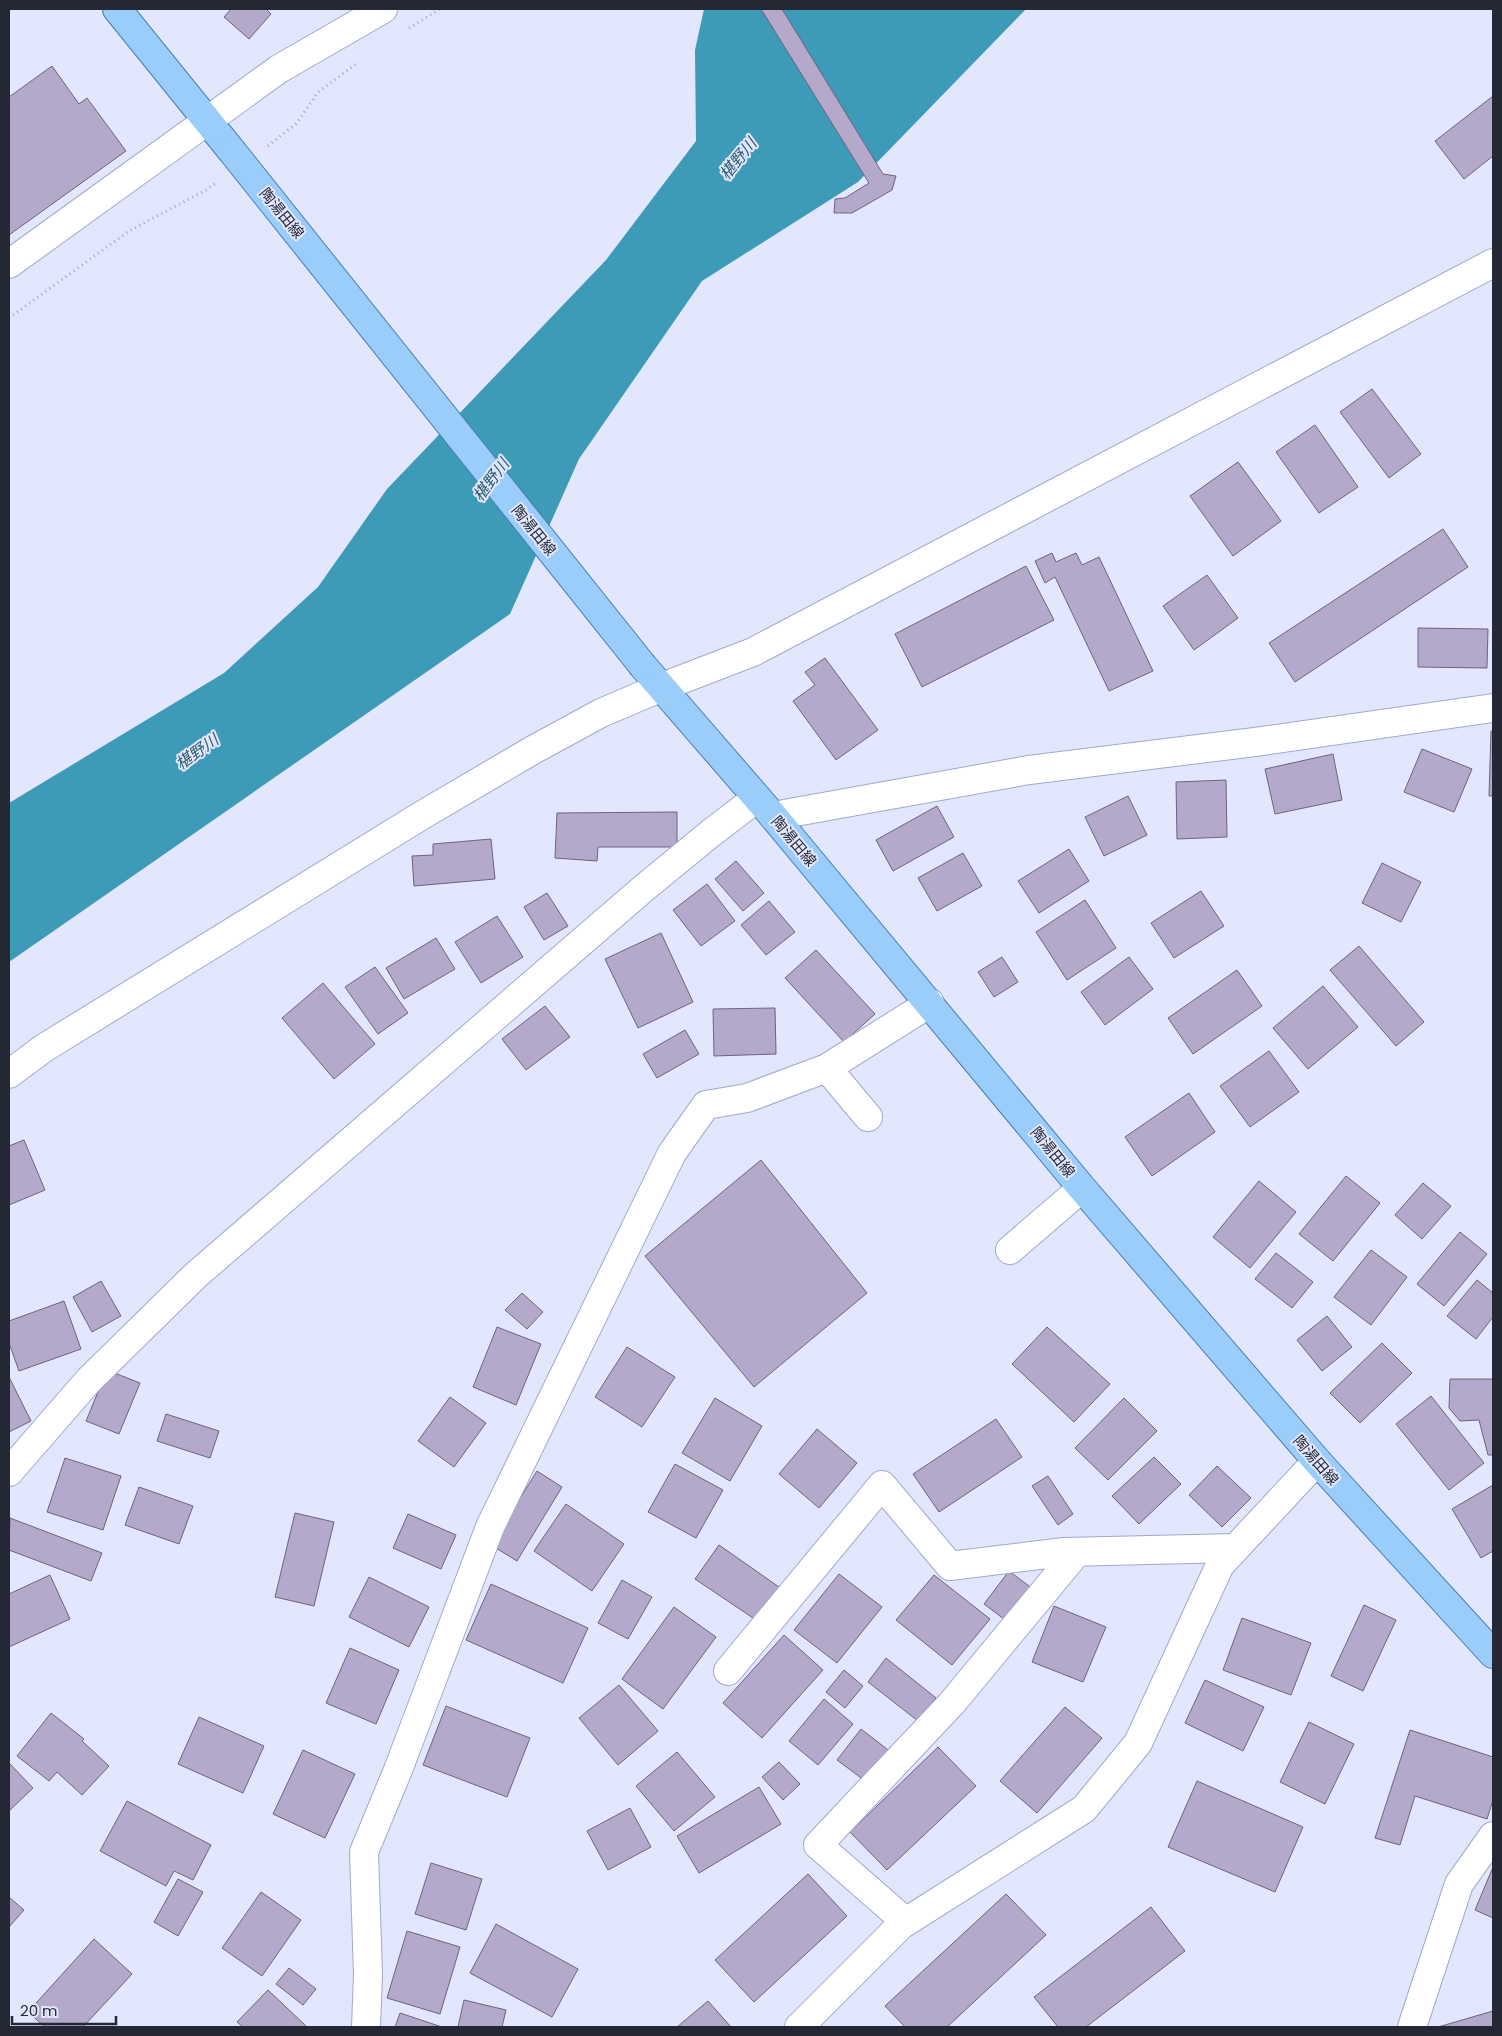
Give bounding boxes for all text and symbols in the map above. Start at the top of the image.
water label: 椹野川 [714,132,763,185]
street label: 陶湯田線 [255,183,309,243]
water label: 椹野川 [467,452,516,506]
street label: 陶湯田線 [507,500,561,560]
water label: 椹野川 [171,727,225,775]
street label: 陶湯田線 [767,811,821,871]
street label: 陶湯田線 [1026,1122,1080,1182]
street label: 陶湯田線 [1288,1430,1344,1490]
scale bar [12,1994,116,2026]
text: 20 m [20,2000,58,2021]

